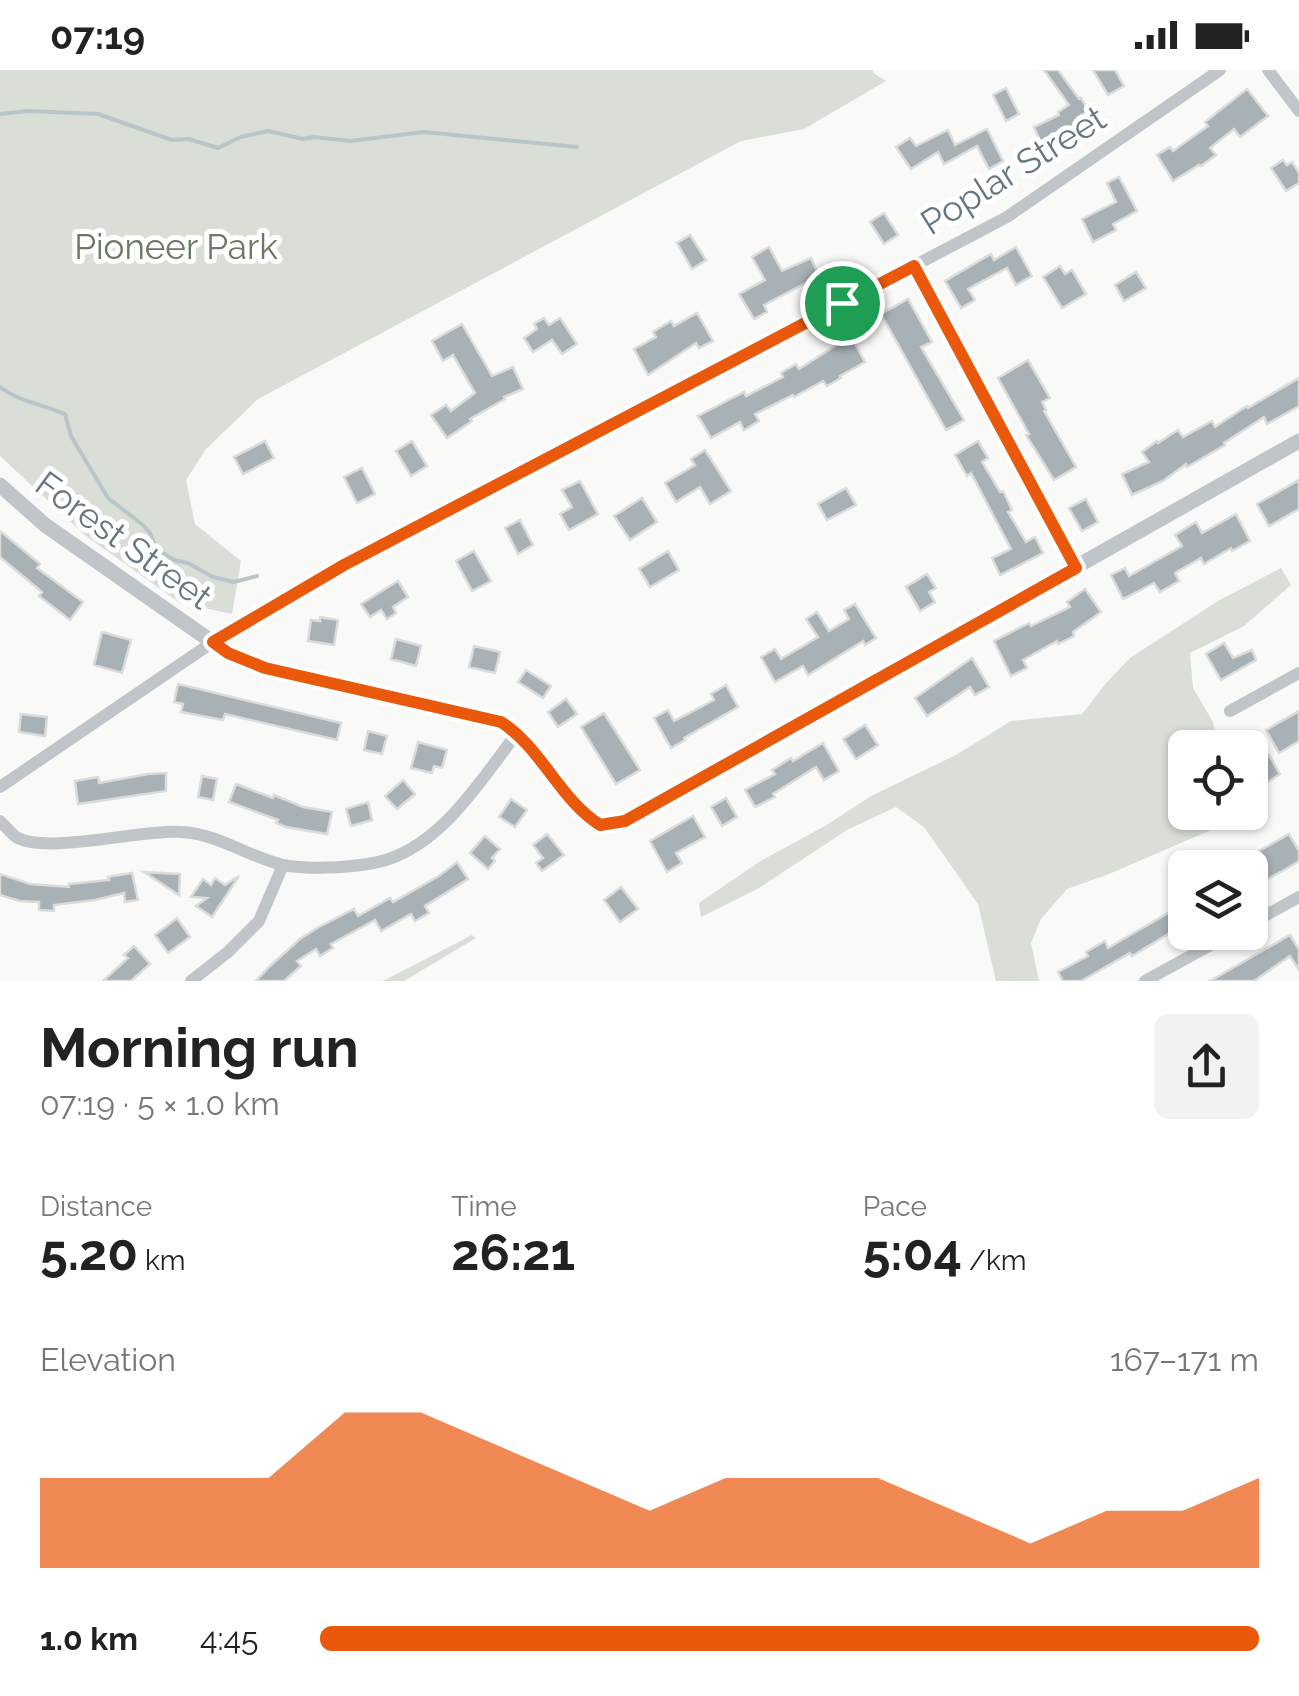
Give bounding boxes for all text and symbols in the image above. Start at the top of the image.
text: 07:19 [50,13,145,58]
street label: Poplar Street [913,97,1113,243]
park label: Pioneer Park [74,226,278,267]
pin [800,261,885,346]
icon: arrive [815,276,870,331]
street label: Forest Street [28,463,220,618]
map controls [1168,730,1268,950]
button: locate [1168,730,1268,830]
button: layers [1168,850,1268,950]
button: share [1154,1014,1259,1119]
text: Morning run [40,1015,359,1080]
text: 07:19 · 5 × 1.0 km [40,1085,280,1122]
text: Distance [40,1190,152,1223]
text: Time [451,1190,517,1223]
text: Pace [863,1190,927,1223]
text: 5.20 [40,1223,138,1282]
text: 26:21 [451,1223,575,1282]
text: 5:04 [863,1223,962,1282]
text: km [138,1244,186,1277]
text: /km [962,1244,1027,1277]
text: Elevation [40,1341,176,1378]
text: 167–171 m [1110,1341,1259,1378]
text: 1.0 km [40,1620,138,1657]
text: 4:45 [200,1620,258,1657]

